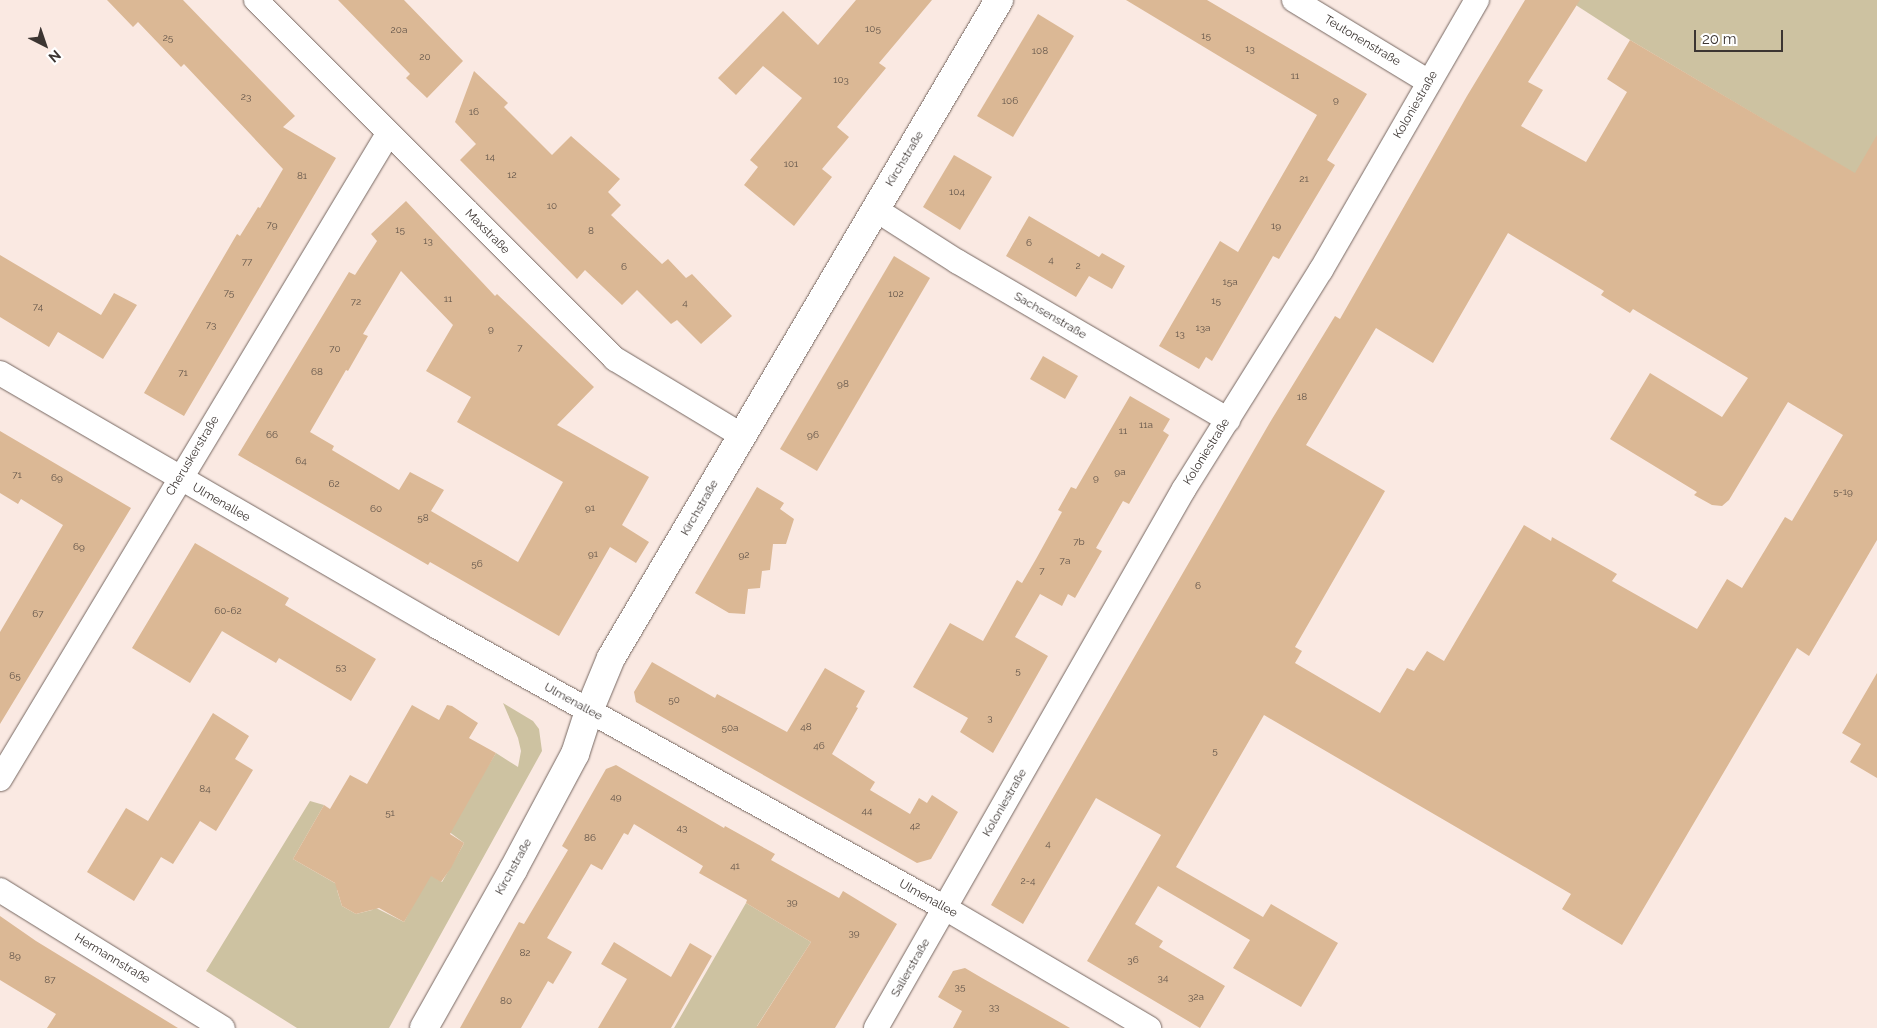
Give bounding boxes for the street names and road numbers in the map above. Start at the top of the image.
street label: Teutonenstraße [1321,13,1403,69]
street label: Koloniestraße [1391,69,1441,141]
street label: Kirchstraße [883,129,927,189]
street label: Maxstraße [462,207,512,257]
street label: Sachsenstraße [1011,289,1089,343]
street label: Cheruskerstraße [163,413,223,499]
street label: Koloniestraße [1181,416,1233,488]
street label: Kirchstraße [678,477,722,539]
street label: Ulmenallee [189,481,253,525]
street label: Ulmenallee [541,680,605,724]
street label: Koloniestraße [980,767,1030,839]
street label: Kirchstraße [493,836,535,898]
street label: Ulmenallee [896,877,960,921]
street label: Hermannstraße [72,931,152,987]
street label: Salierstraße [888,936,934,1000]

